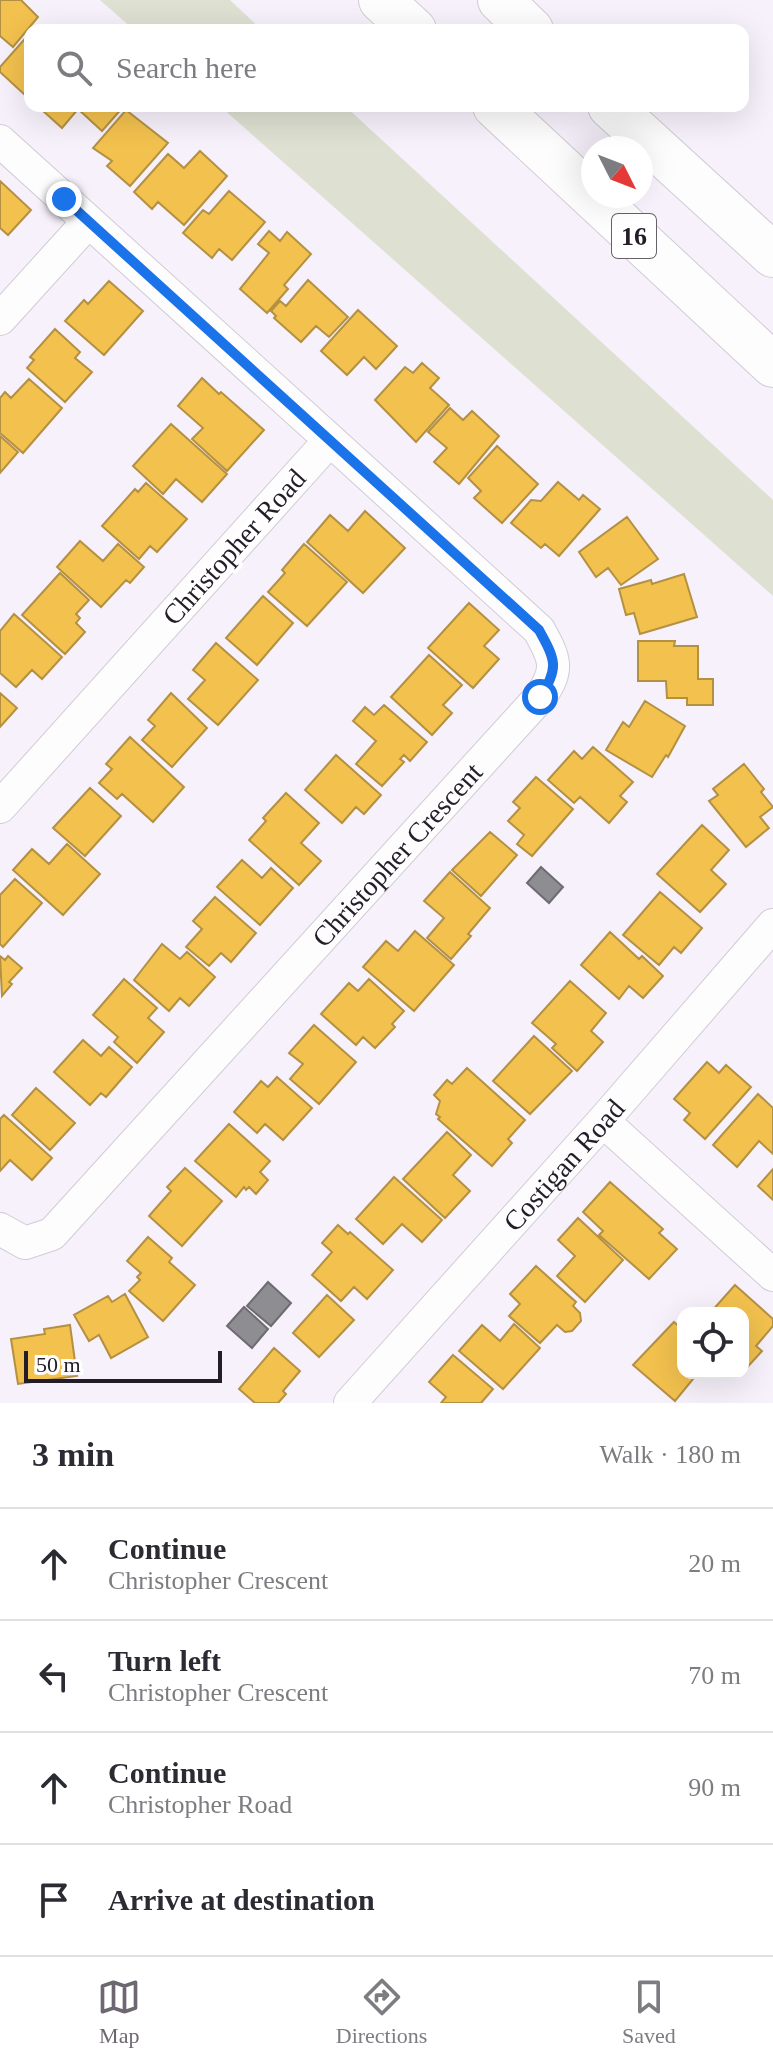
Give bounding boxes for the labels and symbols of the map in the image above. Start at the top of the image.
north arrow [581,136,653,208]
route end [46,181,82,217]
road number: 16 [612,214,656,258]
street label: Christopher Road [156,463,312,631]
route start [522,679,558,715]
street label: Christopher Crescent [306,756,488,953]
street label: Costigan Road [497,1093,630,1237]
scale bar [24,1347,222,1383]

